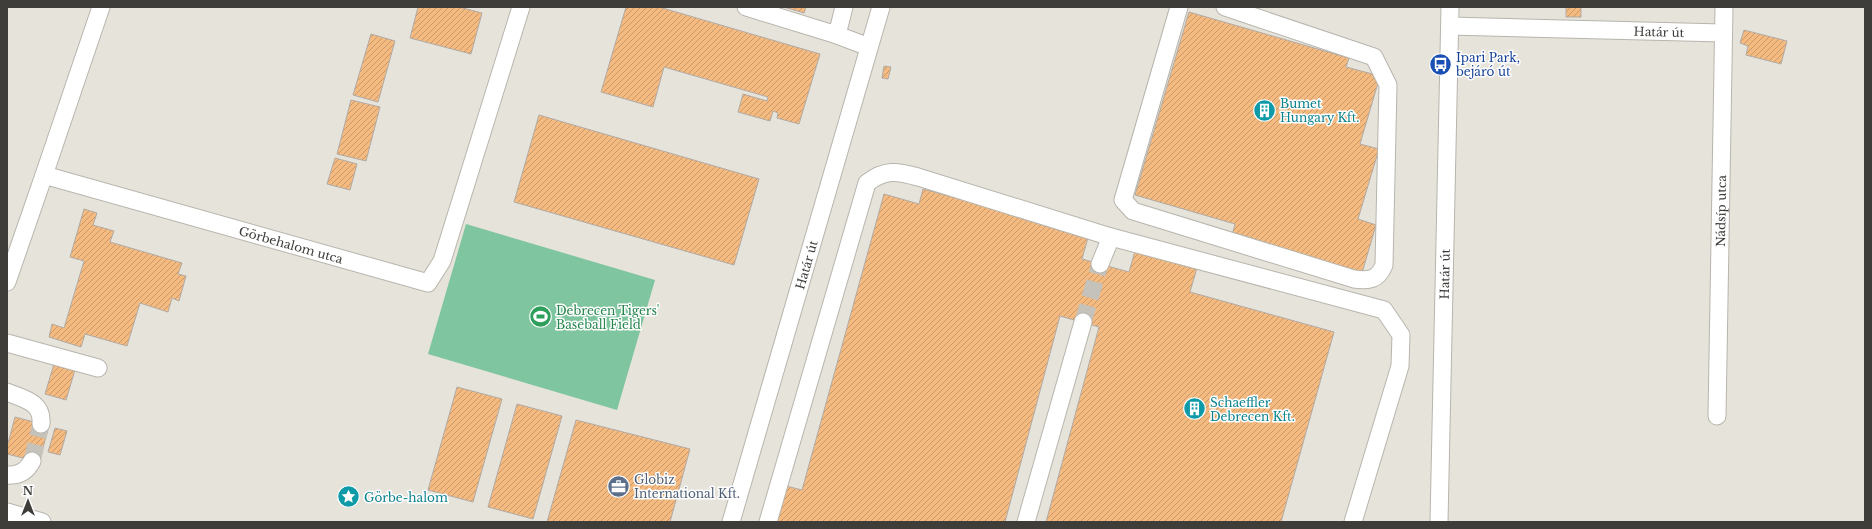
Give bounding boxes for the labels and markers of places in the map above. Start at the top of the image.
place label: Ipari Park, bejáró út [1455,50,1520,79]
bus stop icon: Ipari Park, bejáró út [1427,51,1453,77]
place label: Bumet Hungary Kft. [1280,96,1360,125]
building icon: Bumet Hungary Kft. [1252,97,1278,123]
place label: Debrecen Tigers' Baseball Field [556,303,659,332]
sports icon: Debrecen Tigers' Baseball Field [528,304,554,330]
place label: Schaeffler Debrecen Kft. [1210,395,1295,424]
building icon: Schaeffler Debrecen Kft. [1182,396,1208,422]
place label: Globiz International Kft. [634,472,740,501]
office icon: Globiz International Kft. [606,473,632,499]
place icon: Görbe-halom [336,484,362,510]
place label: Görbe-halom [364,490,448,505]

